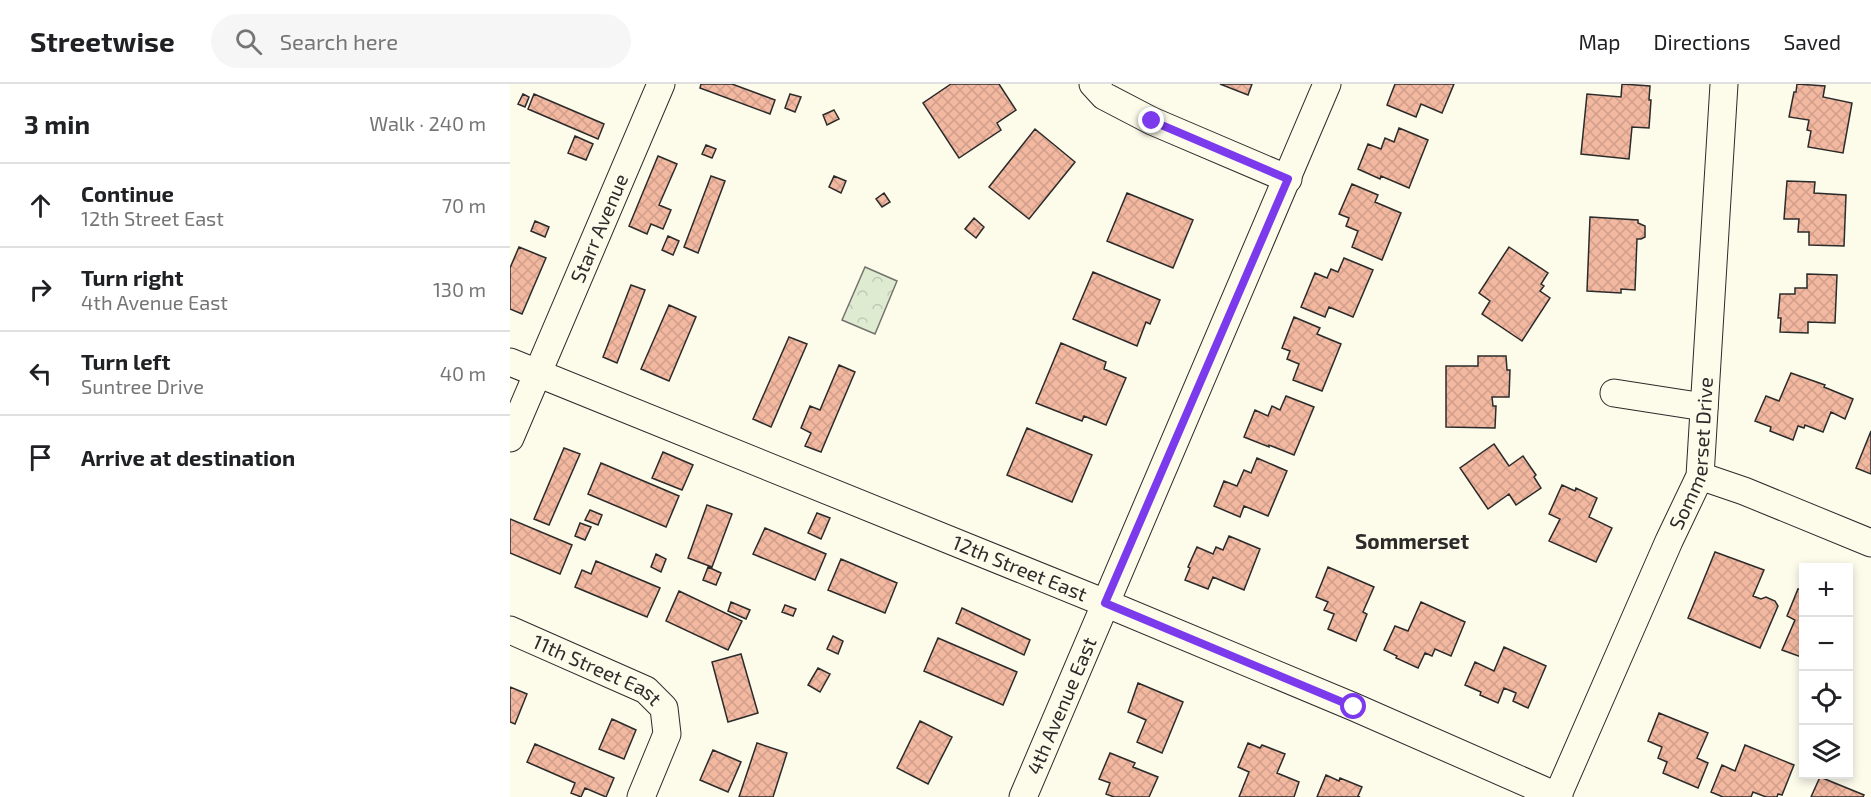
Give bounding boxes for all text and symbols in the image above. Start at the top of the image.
search box [211,14,631,68]
text: Streetwise [30,24,175,58]
icon: search [232,25,265,58]
text: Search here [280,28,398,54]
text: Map [1578,29,1621,54]
text: Directions [1654,29,1750,54]
text: Saved [1783,29,1841,54]
route end [1138,107,1164,133]
text: 3 min [24,108,90,139]
text: Walk · 240 m [369,111,486,135]
street label: Starr Avenue [565,170,632,286]
text: Continue [81,180,174,206]
icon: ahead [24,189,57,222]
text: 70 m [442,193,486,217]
text: 12th Street East [81,206,224,230]
text: Turn right [81,264,183,290]
icon: right [24,273,57,306]
text: 130 m [433,277,486,301]
text: 4th Avenue East [81,290,228,314]
text: Turn left [81,348,170,374]
icon: left [24,357,57,390]
text: 40 m [440,361,486,385]
text: Suntree Drive [81,374,204,398]
street label: Sommerset Drive [1663,376,1717,533]
icon: arrive [24,441,57,474]
text: Arrive at destination [81,444,295,470]
district label: Sommerset [1355,528,1469,553]
street label: 12th Street East [949,530,1091,606]
map controls [1799,563,1853,779]
button: + [1799,563,1853,617]
button: − [1799,617,1853,671]
street label: 11th Street East [529,629,668,710]
street label: 4th Avenue East [1021,633,1101,778]
button: locate [1799,671,1853,725]
route start [1340,693,1366,719]
button: layers [1799,725,1853,779]

